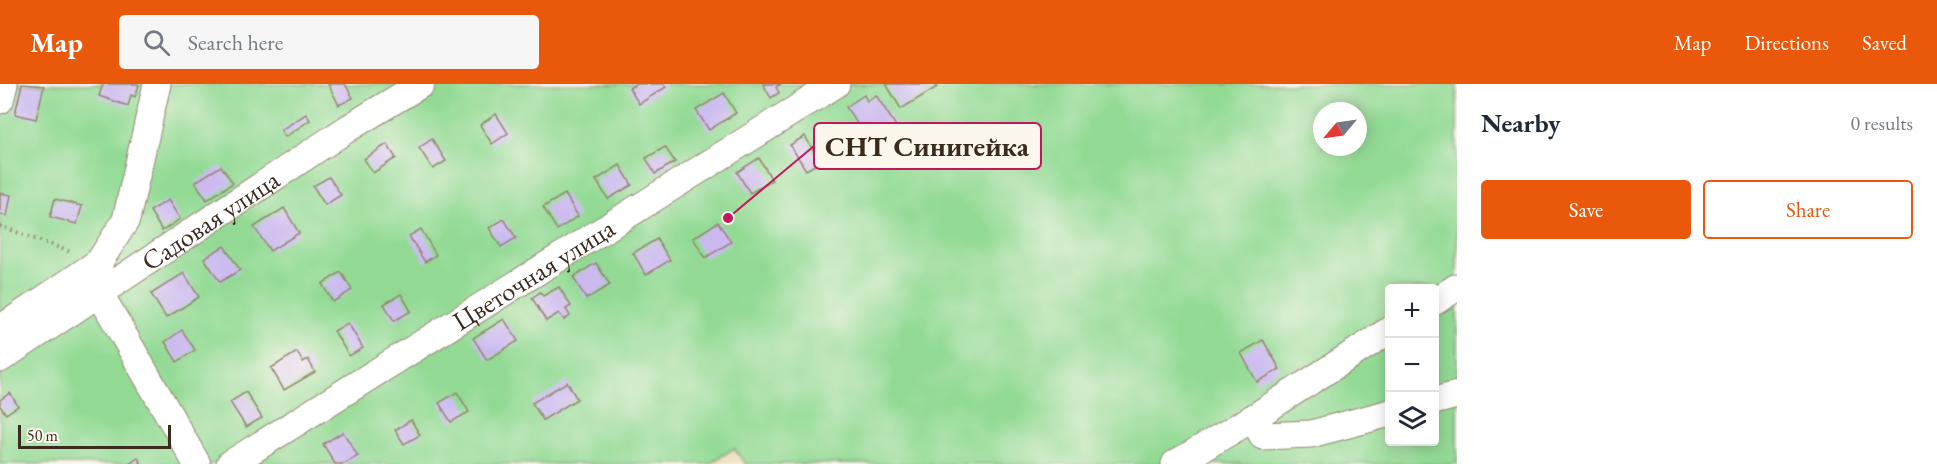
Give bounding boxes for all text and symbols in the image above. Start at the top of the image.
search box [119,15,539,69]
text: Map [30,24,83,60]
icon: search [140,26,173,59]
text: Search here [188,28,283,57]
text: Map [1674,29,1711,56]
text: Directions [1744,29,1829,56]
text: Saved [1862,29,1907,56]
north arrow [1313,102,1367,156]
text: Nearby [1481,106,1561,140]
text: 0 results [1850,110,1913,136]
callout: СНТ Синигейка [814,123,1041,169]
text: СНТ Синигейка [825,128,1030,164]
street label: Садовая улица [134,161,286,278]
button: Save [1481,180,1691,239]
button: Share [1703,180,1913,239]
street label: Цветочная улица [446,210,621,338]
map controls [1385,284,1439,446]
button: + [1385,284,1439,338]
button: − [1385,338,1439,392]
button: layers [1385,392,1439,446]
scale bar [18,422,171,450]
text: 50 m [27,425,58,446]

